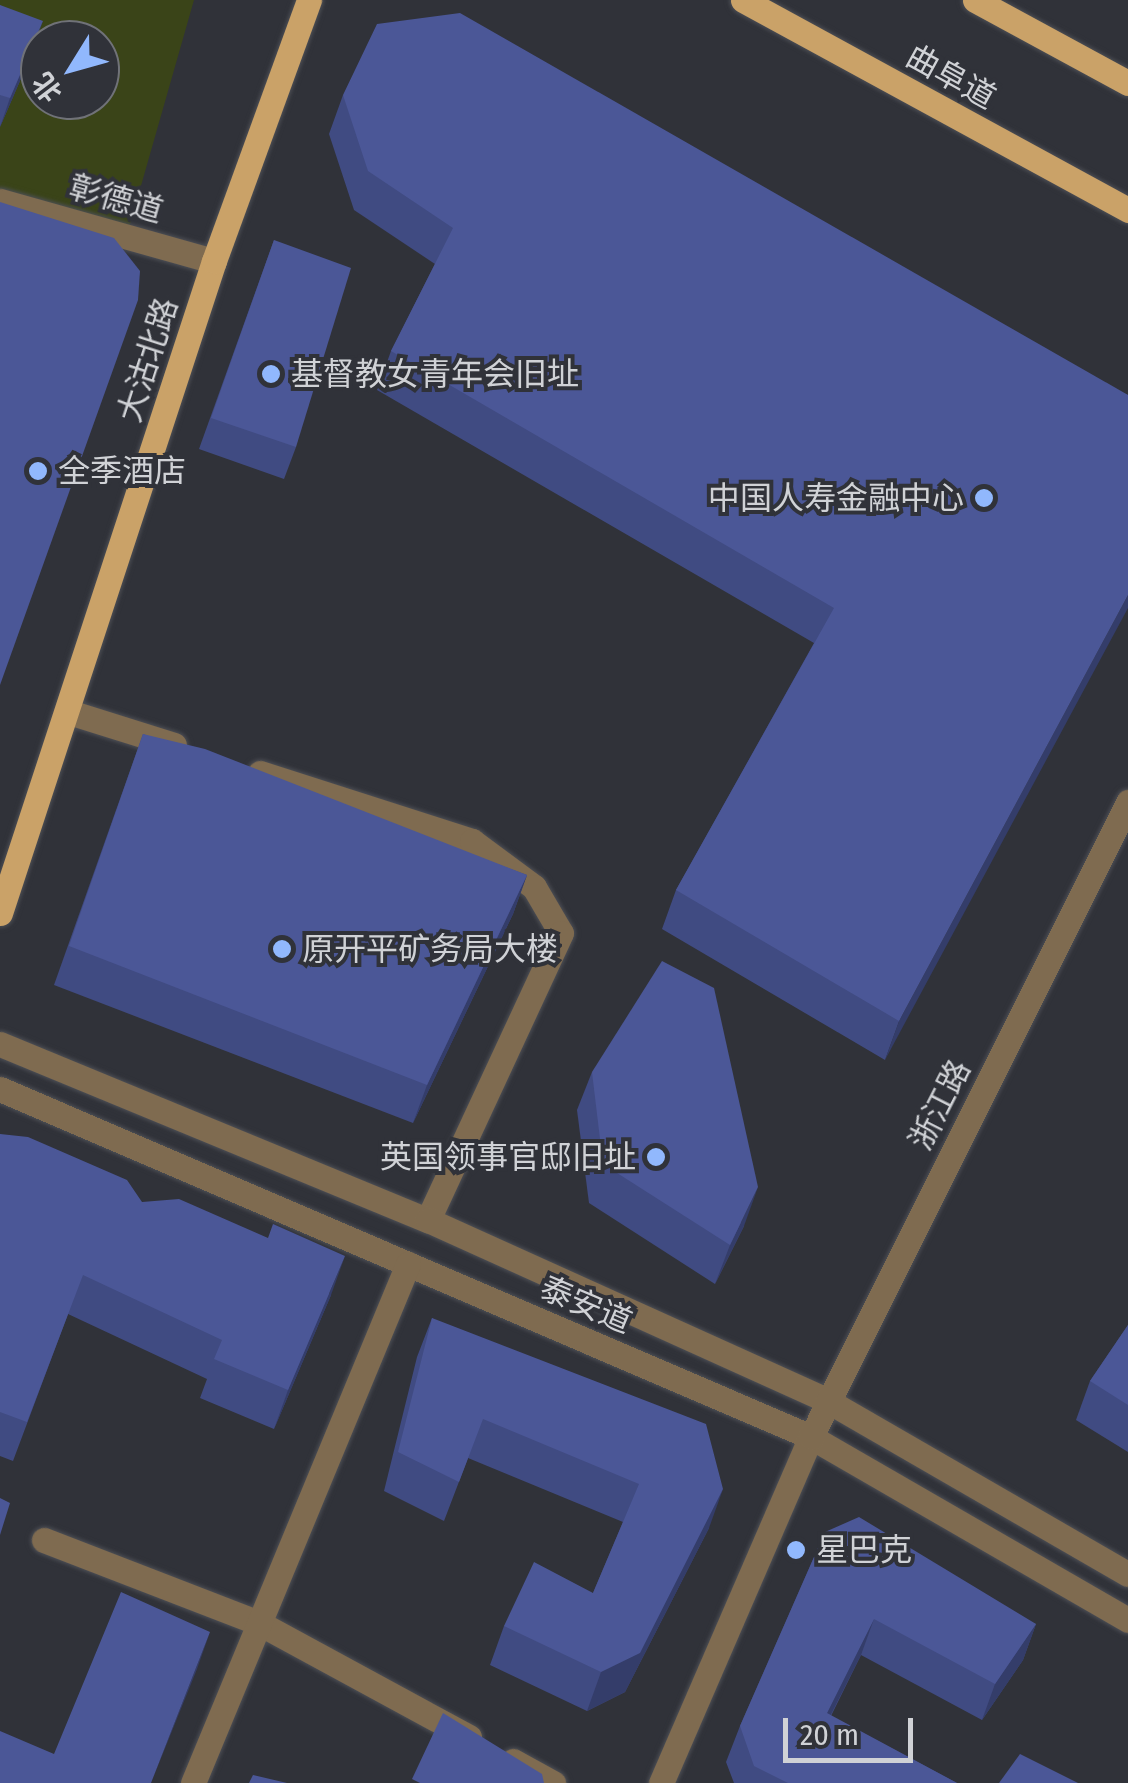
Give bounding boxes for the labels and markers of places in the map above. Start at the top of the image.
place label: 基督教女青年会旧址 [291,355,579,393]
marker: 基督教女青年会旧址 [260,363,282,385]
place label: 全季酒店 [58,452,186,490]
marker: 全季酒店 [27,460,49,482]
place label: 中国人寿金融中心 [708,479,964,517]
marker: 中国人寿金融中心 [973,487,995,509]
place label: 原开平矿务局大楼 [302,930,558,968]
marker: 原开平矿务局大楼 [271,938,293,960]
place label: 英国领事官邸旧址 [380,1138,636,1176]
marker: 英国领事官邸旧址 [645,1146,667,1168]
place label: 星巴克 [816,1531,912,1569]
marker: 星巴克 [785,1539,807,1561]

